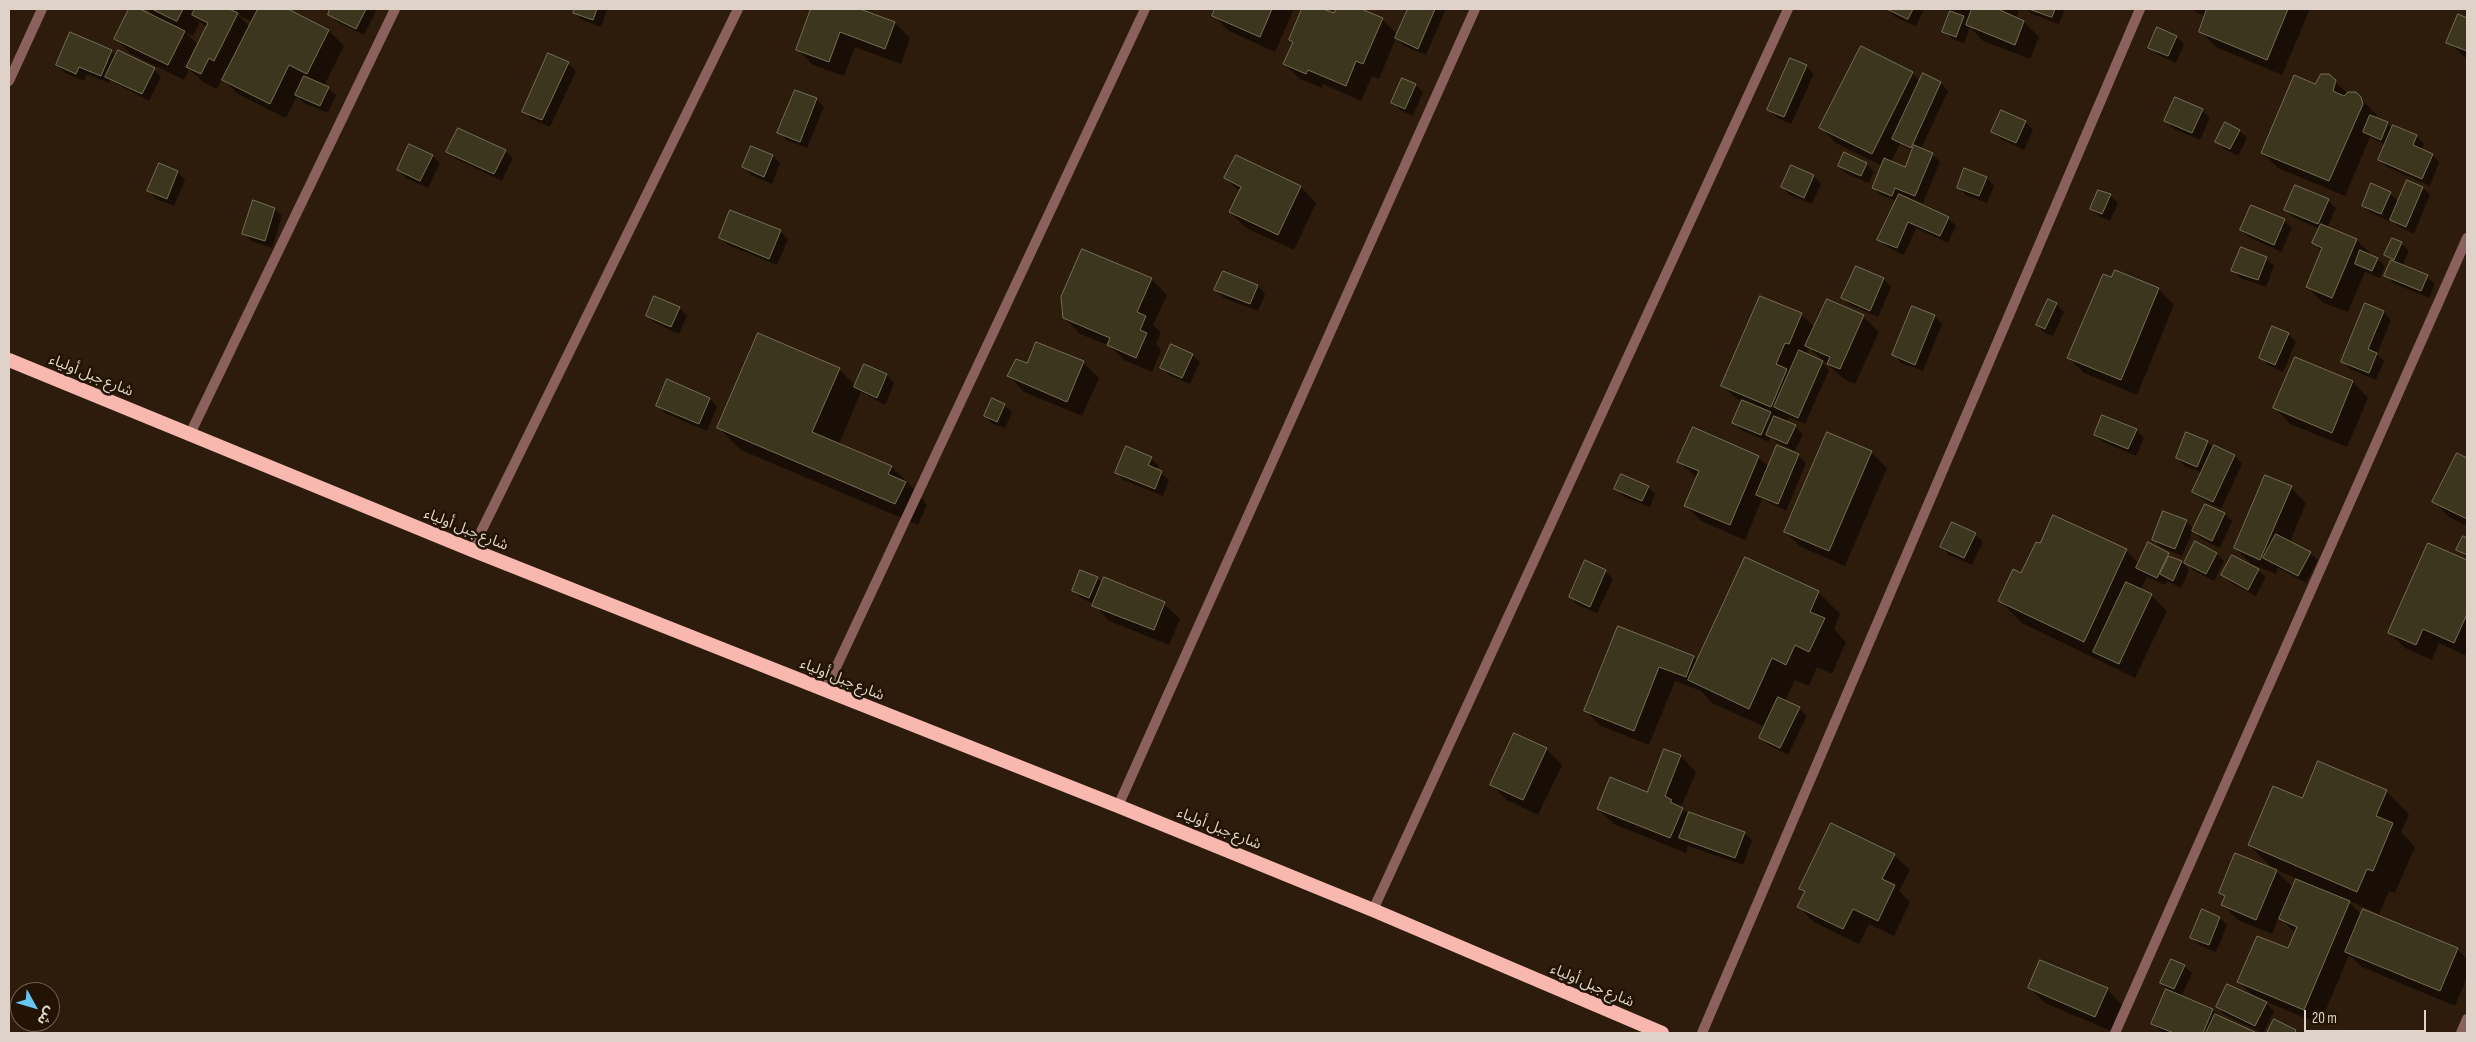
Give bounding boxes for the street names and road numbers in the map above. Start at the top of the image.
street label: شارع جبل أولياء [46,351,136,401]
street label: شارع جبل أولياء [421,505,511,555]
street label: شارع جبل أولياء [797,655,887,705]
street label: شارع جبل أولياء [1174,804,1264,854]
street label: شارع جبل أولياء [1547,960,1637,1012]

